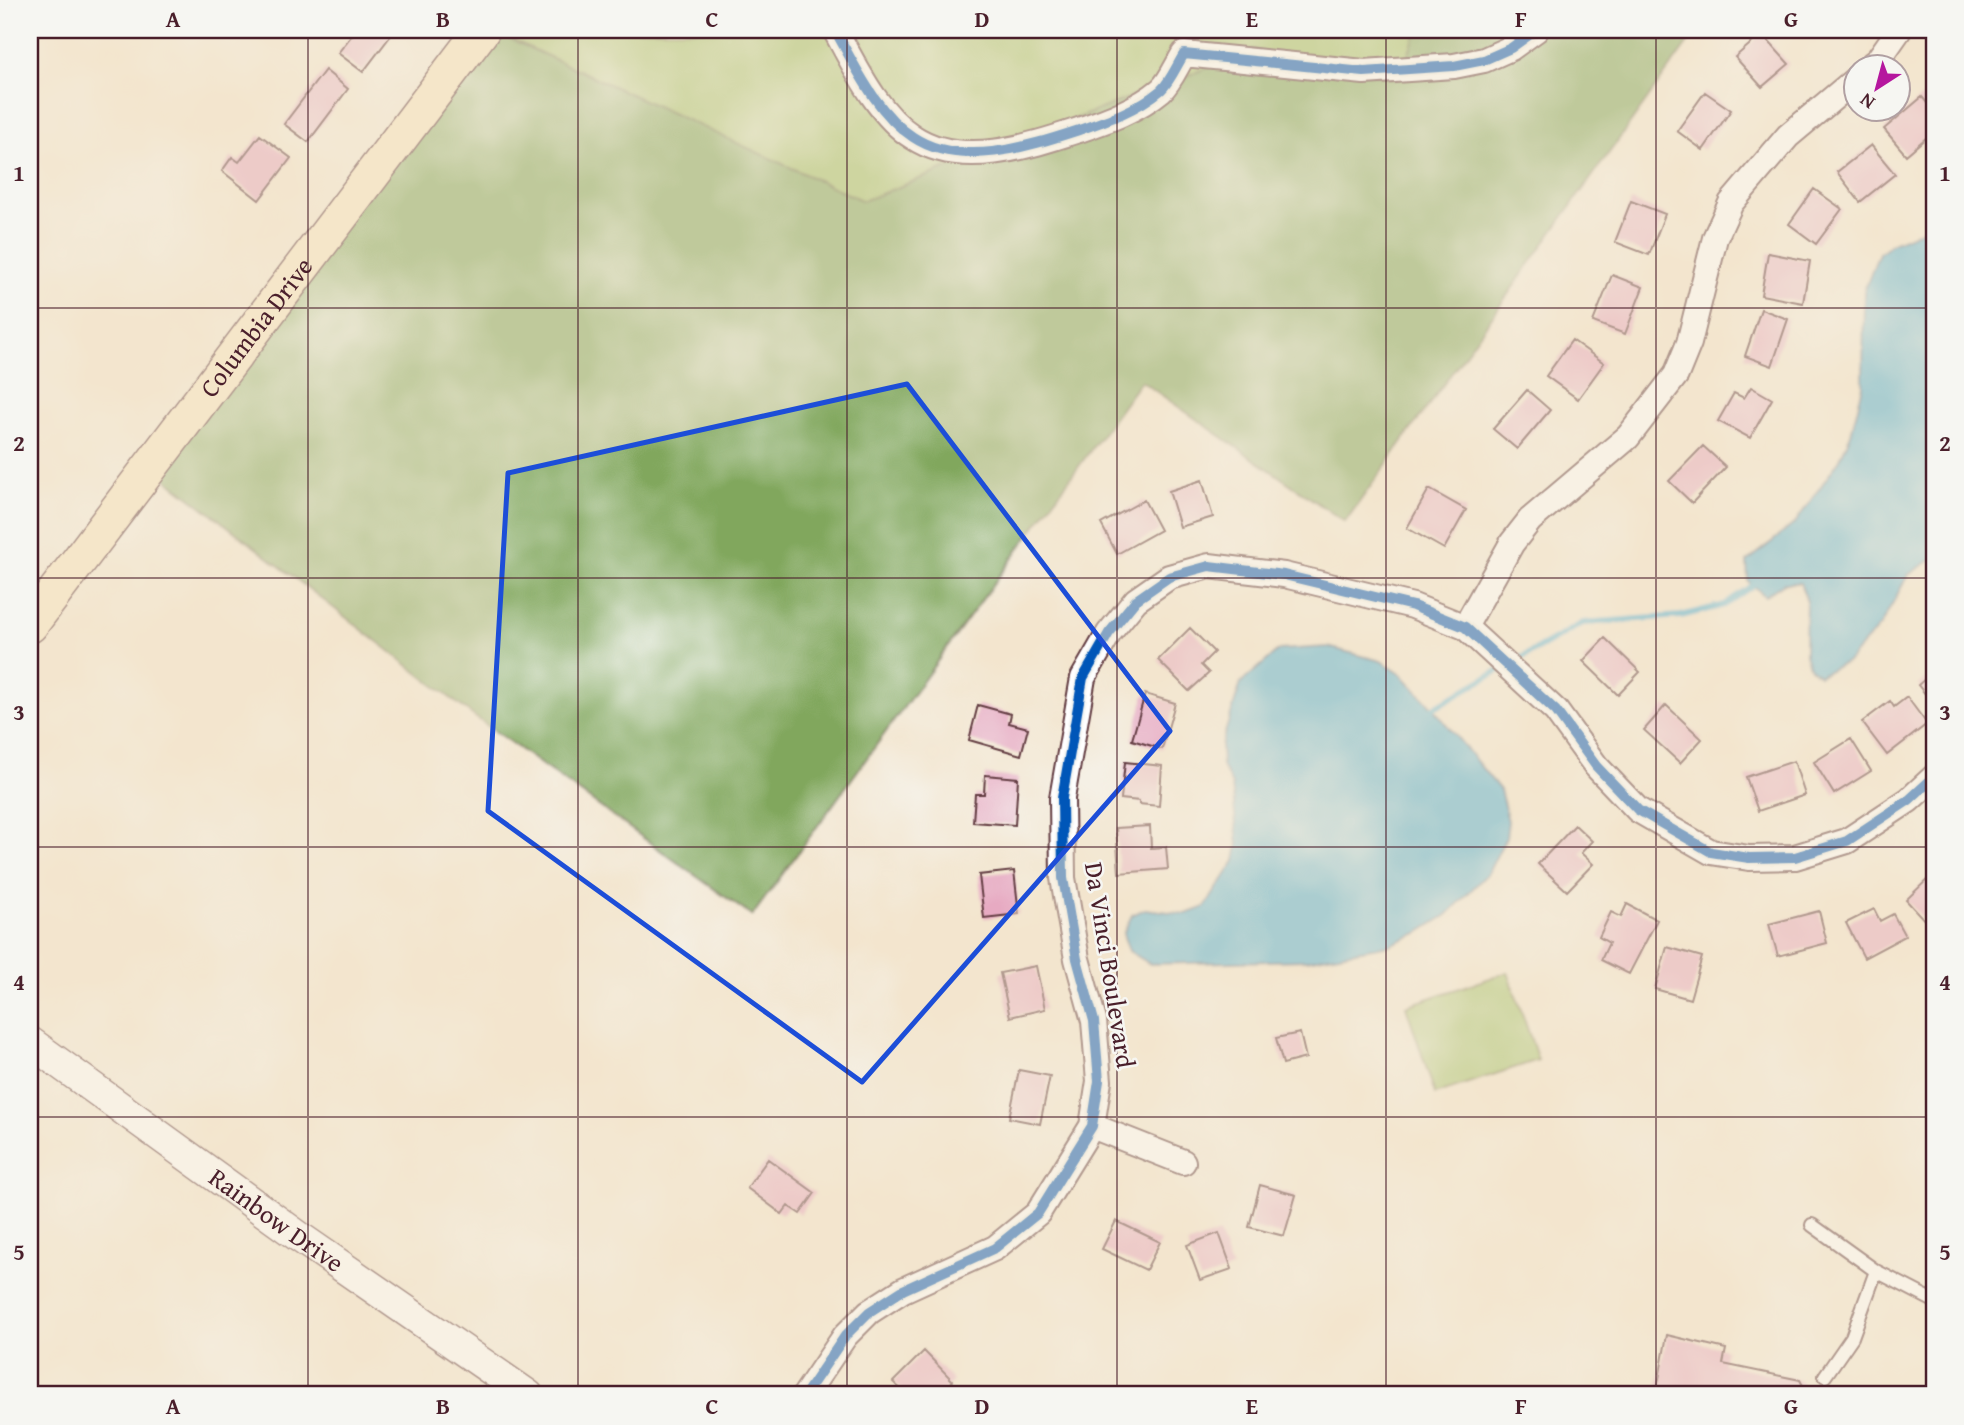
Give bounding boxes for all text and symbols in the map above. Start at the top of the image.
text: A [166,2,181,35]
text: B [436,2,450,35]
text: C [705,2,719,35]
text: D [975,2,990,35]
text: E [1246,2,1258,35]
text: F [1515,2,1527,35]
text: G [1784,2,1798,35]
north arrow [1842,52,1912,122]
text: N [1853,87,1880,117]
text: 1 [13,156,25,189]
text: 1 [1939,156,1951,189]
street label: Columbia Drive [190,249,322,405]
text: 2 [13,426,25,459]
text: 2 [1939,426,1951,459]
text: 3 [13,695,25,728]
text: 3 [1939,695,1951,728]
street label: Da Vinci Boulevard [1075,859,1146,1071]
text: 4 [13,965,25,998]
text: 4 [1939,965,1951,998]
street label: Rainbow Drive [201,1158,352,1281]
text: 5 [13,1235,25,1268]
text: 5 [1939,1235,1951,1268]
text: A [166,1389,181,1422]
text: B [436,1389,450,1422]
text: C [705,1389,719,1422]
text: D [975,1389,990,1422]
text: E [1246,1389,1258,1422]
text: F [1515,1389,1527,1422]
text: G [1784,1389,1798,1422]

